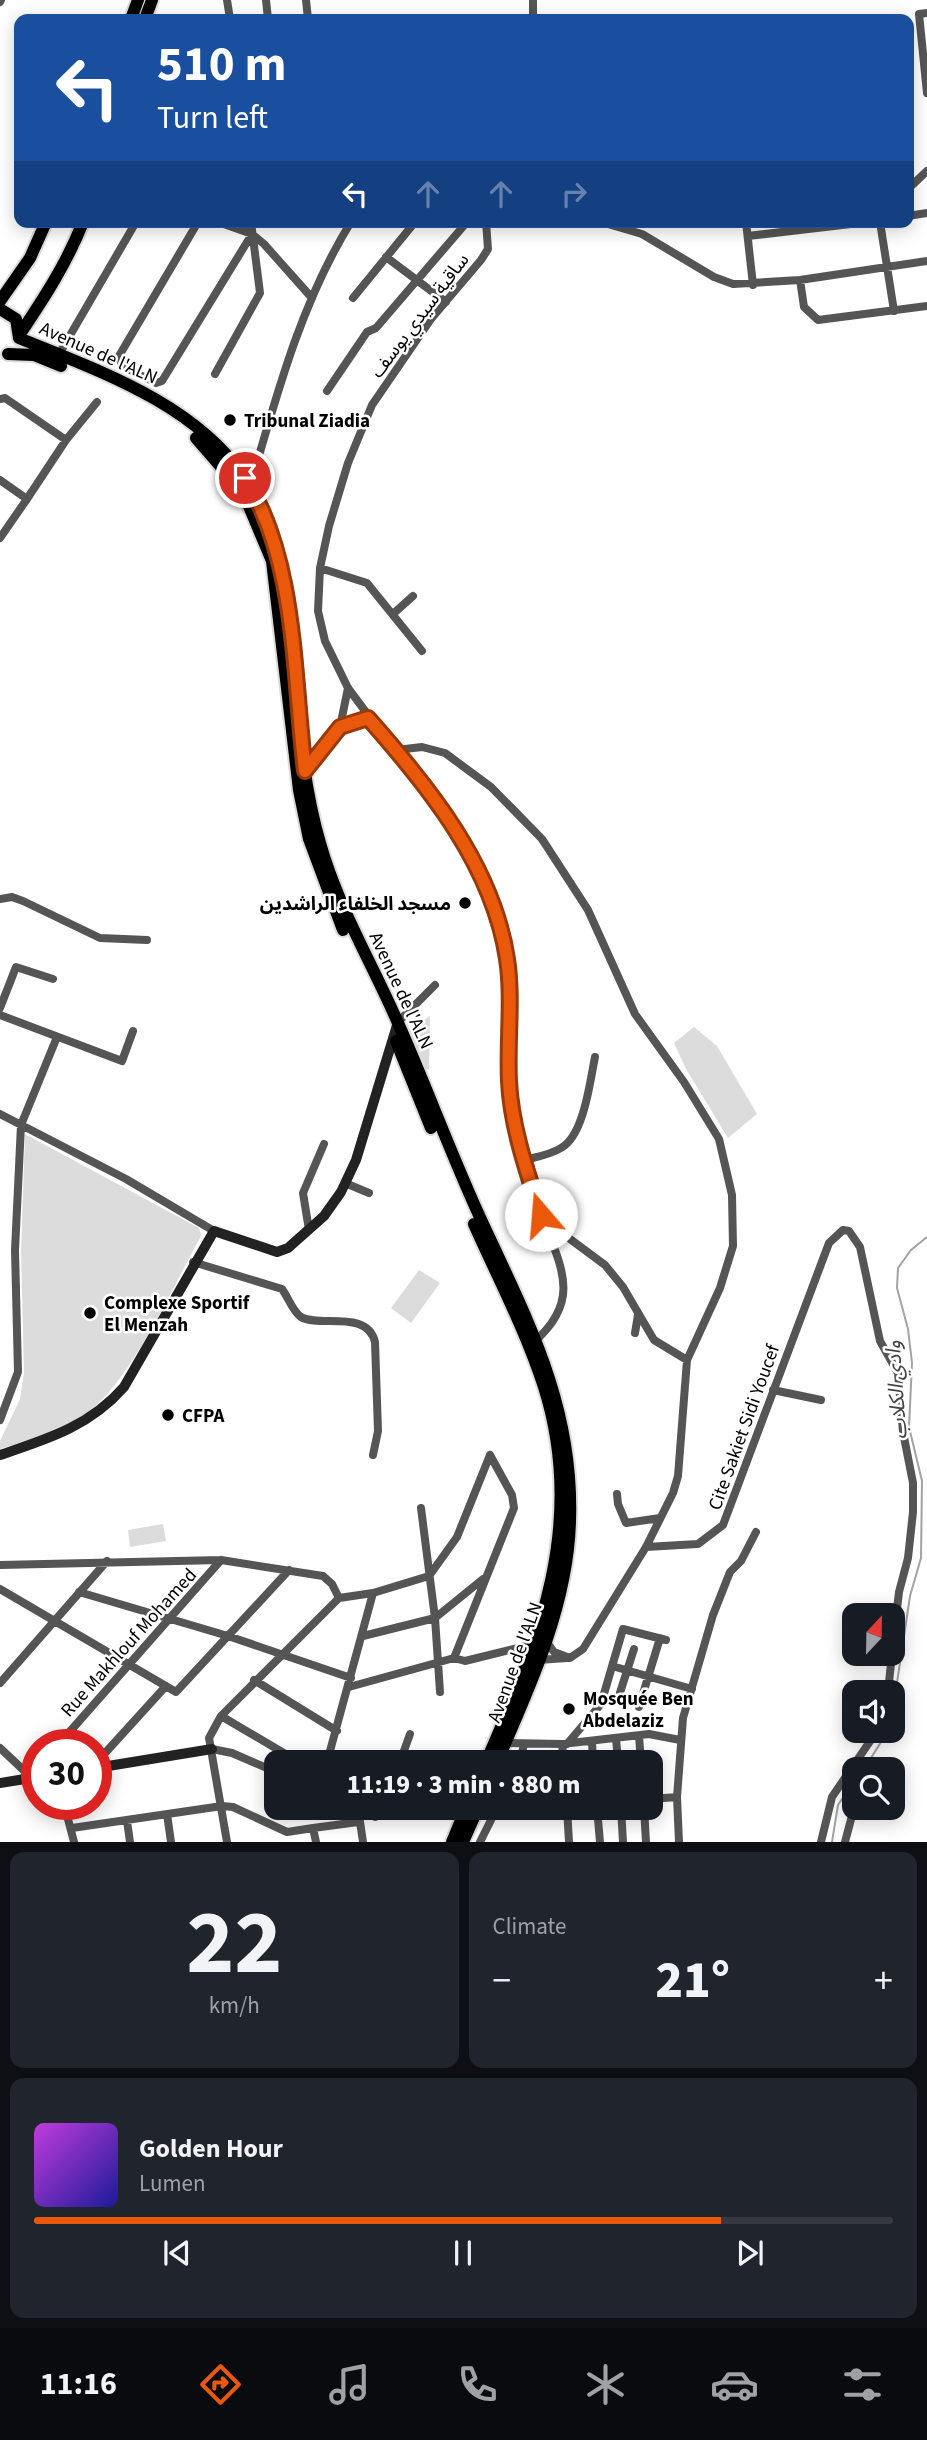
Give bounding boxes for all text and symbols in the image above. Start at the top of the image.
text: 510 m [157,30,286,100]
icon: left [42,42,133,133]
text: Turn left [157,95,268,141]
icon: left [336,175,374,213]
icon: ahead [409,175,447,213]
icon: ahead [482,175,520,213]
icon: right [555,175,593,213]
street label: ساقية سيدي يوسف [364,248,476,384]
street label: Avenue de l'ALN [35,315,162,391]
place label: Tribunal Ziadia [244,408,370,435]
marker: Tribunal Ziadia [222,412,238,428]
pin [215,448,275,508]
icon: arrive [226,459,264,497]
place label: مسجد الخلفاء الراشدين [260,891,451,918]
marker: مسجد الخلفاء الراشدين [457,895,473,911]
street label: Avenue de l'ALN [362,928,440,1054]
position arrow [504,1178,578,1252]
place label: Complexe Sportif El Menzah [104,1290,251,1339]
marker: Complexe Sportif El Menzah [82,1305,98,1321]
water label: وادي الكلاب [878,1339,915,1440]
street label: Cite Sakiet Sidi Youcef [702,1340,787,1514]
place label: CFPA [182,1403,225,1430]
marker: CFPA [160,1407,176,1423]
street label: Rue Makhlouf Mohamed [55,1563,203,1723]
street label: Avenue de l'ALN [481,1598,550,1727]
north arrow [842,1603,905,1666]
map controls [842,1603,905,1820]
button: sound [842,1680,905,1743]
place label: Mosquée Ben Abdelaziz [582,1686,694,1735]
marker: Mosquée Ben Abdelaziz [561,1701,577,1717]
speed limit sign: 30 [21,1729,112,1820]
button: search [842,1757,905,1820]
text: 11:19 · 3 min · 880 m [347,1766,580,1803]
text: 22 [186,1879,282,2008]
text: Climate [493,1910,566,1943]
text: 21° [655,1944,730,2018]
text: − [493,1954,511,2008]
text: + [874,1954,893,2008]
text: km/h [209,1989,260,2022]
text: Golden Hour [139,2130,283,2167]
text: Lumen [139,2167,206,2200]
icon: previous [158,2234,196,2272]
icon: pause [444,2234,482,2272]
icon: next [731,2234,769,2272]
icon: directions [196,2360,245,2409]
icon: music [325,2360,374,2409]
icon: phone [453,2360,502,2409]
icon: climate [581,2360,630,2409]
icon: car [710,2360,759,2409]
icon: filters [838,2360,887,2409]
text: 11:16 [40,2361,117,2407]

